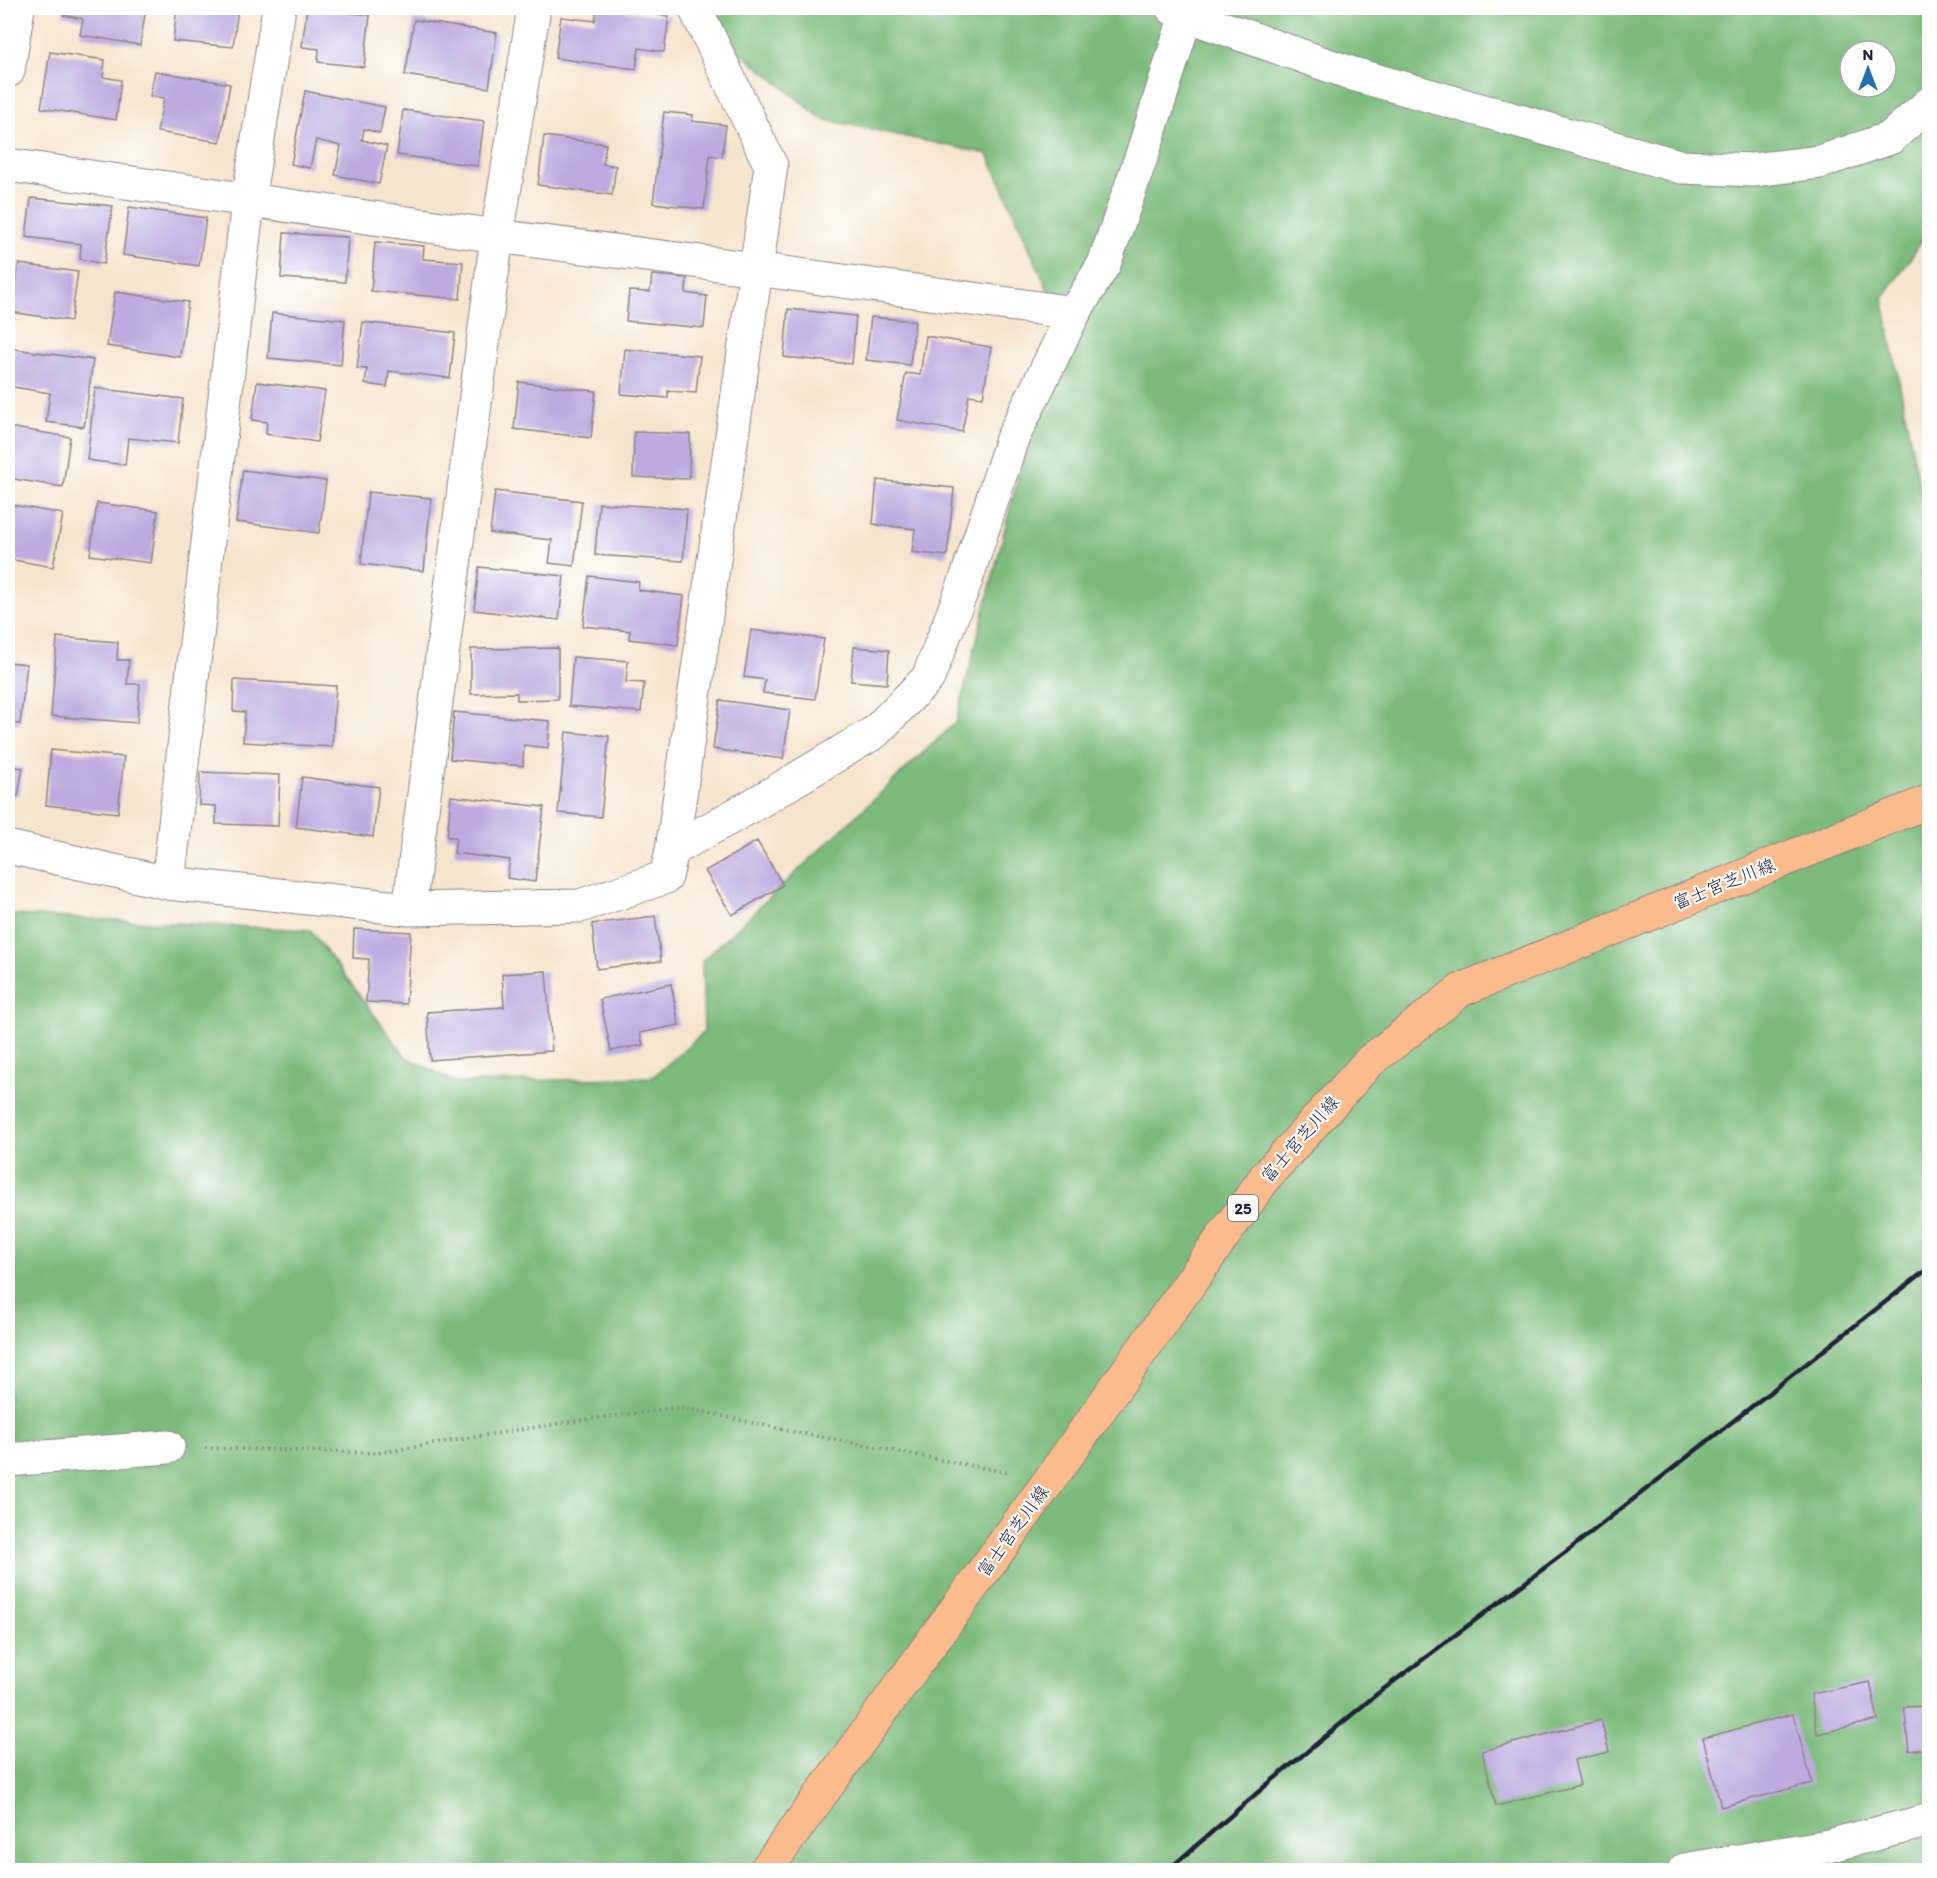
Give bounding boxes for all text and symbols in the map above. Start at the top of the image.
north arrow [1838,39,1898,99]
text: N [1863,45,1873,64]
street label: 富士宮芝川線 [1670,854,1778,914]
street label: 富士宮芝川線 [1256,1091,1344,1187]
road number: 25 [1228,1195,1258,1221]
street label: 富士宮芝川線 [972,1481,1054,1581]

